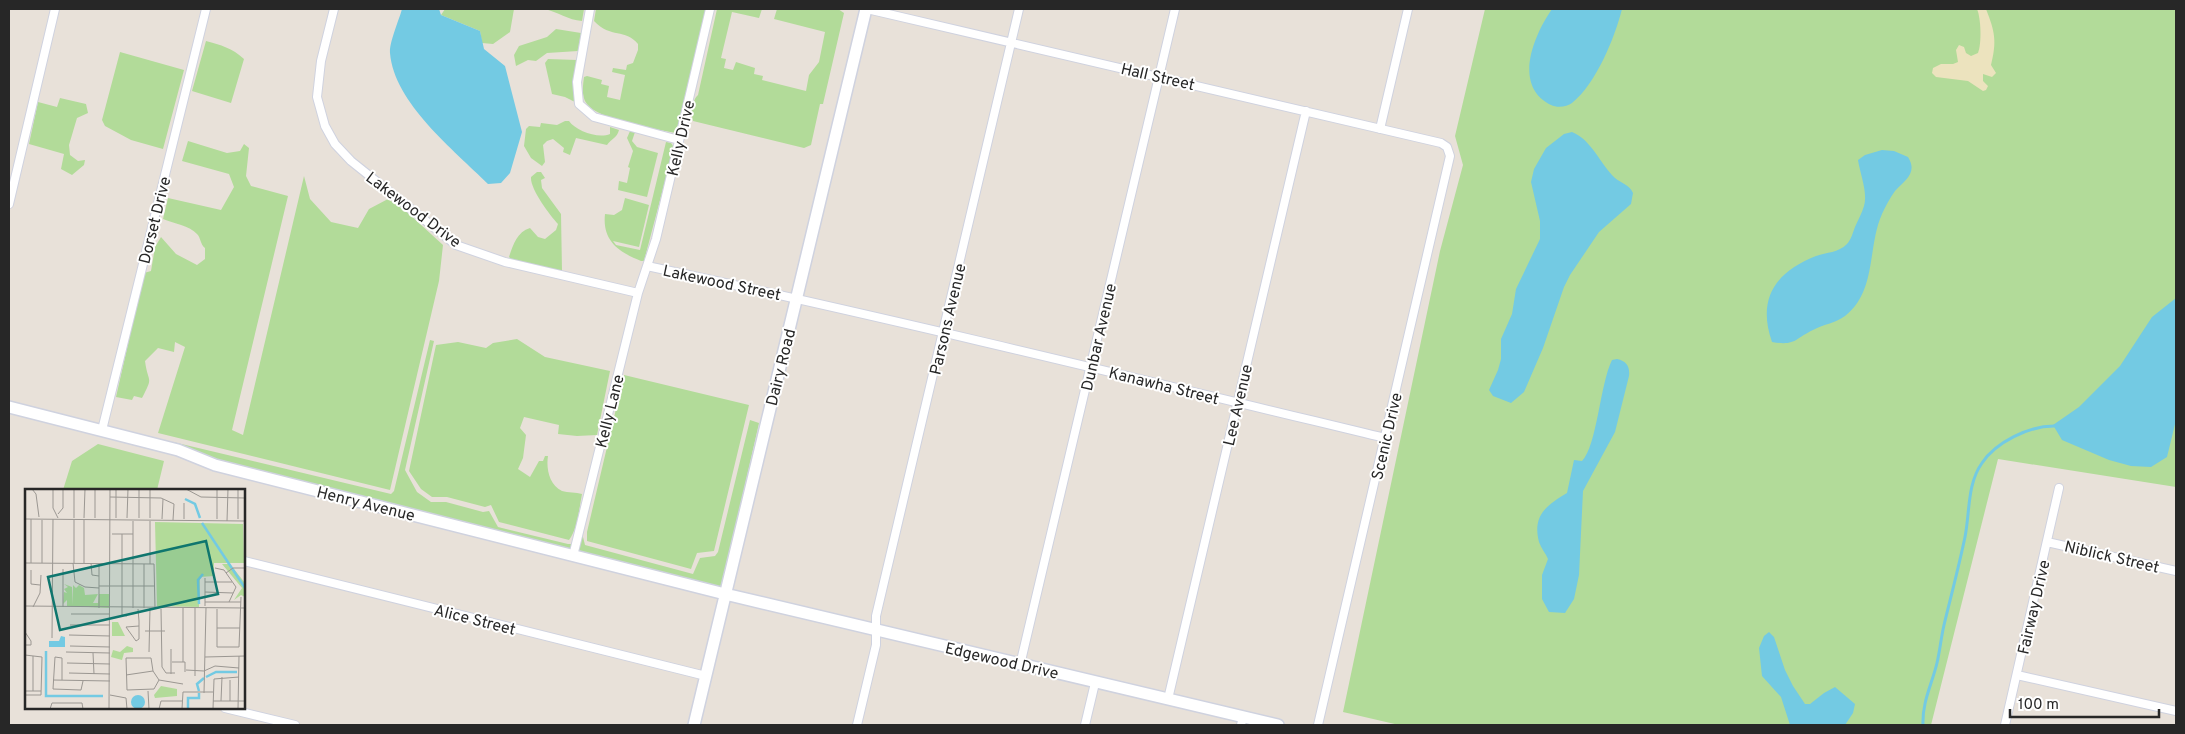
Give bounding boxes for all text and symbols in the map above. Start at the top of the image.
street label: Hall Street [1119,60,1196,96]
street label: Kelly Drive [664,99,700,178]
street label: Lakewood Drive [361,168,464,253]
street label: Dorset Drive [135,175,176,266]
street label: Lakewood Street [661,262,782,306]
street label: Parsons Avenue [926,262,971,377]
street label: Dunbar Avenue [1078,282,1122,393]
street label: Dairy Road [763,327,801,408]
street label: Lee Avenue [1220,363,1258,448]
street label: Kanawha Street [1106,364,1221,410]
street label: Kelly Lane [592,373,630,450]
street label: Scenic Drive [1368,391,1408,482]
street label: Henry Avenue [314,483,417,527]
inset map [25,489,245,709]
street label: Niblick Street [2062,537,2161,579]
street label: Fairway Drive [2014,558,2056,657]
street label: Alice Street [432,601,518,641]
street label: Edgewood Drive [943,639,1060,685]
scale bar [2010,686,2159,718]
text: 100 m [2018,696,2059,715]

